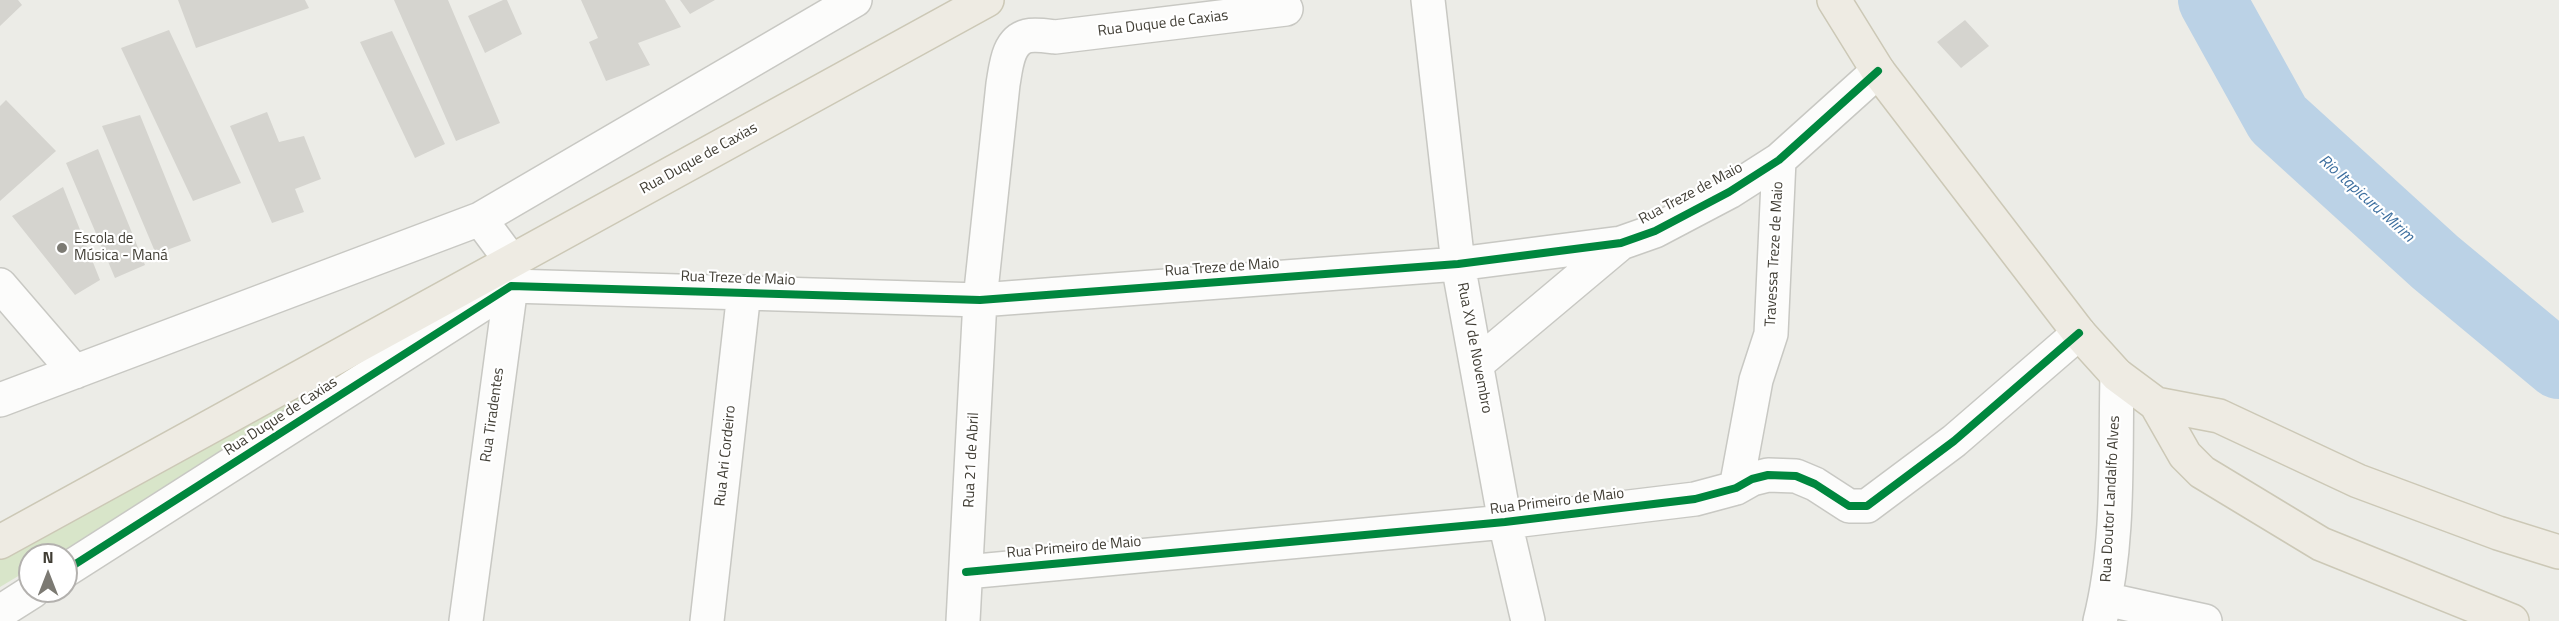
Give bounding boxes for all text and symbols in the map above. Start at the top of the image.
street label: Rua Duque de Caxias [1097,7,1229,41]
street label: Rua Duque de Caxias [637,119,761,199]
water label: Rio Itapicuru-Mirim [2315,151,2417,247]
street label: Rua Treze de Maio [1636,159,1746,229]
street label: Travessa Treze de Maio [1762,181,1788,327]
place label: Escola de Música - Maná [74,230,168,265]
marker: Escola de Música - Maná [55,241,69,255]
street label: Rua Treze de Maio [1164,255,1280,281]
street label: Rua Treze de Maio [680,268,796,290]
street label: Rua XV de Novembro [1452,281,1496,415]
street label: Rua Tiradentes [477,367,509,463]
street label: Rua Duque de Caxias [221,374,341,460]
street label: Rua Ari Cordeiro [712,405,740,507]
street label: Rua 21 de Abril [961,412,983,508]
street label: Rua Doutor Landalfo Alves [2098,415,2124,583]
street label: Rua Primeiro de Maio [1489,485,1625,519]
street label: Rua Primeiro de Maio [1006,533,1142,563]
north arrow [18,543,78,603]
text: N [42,545,54,569]

